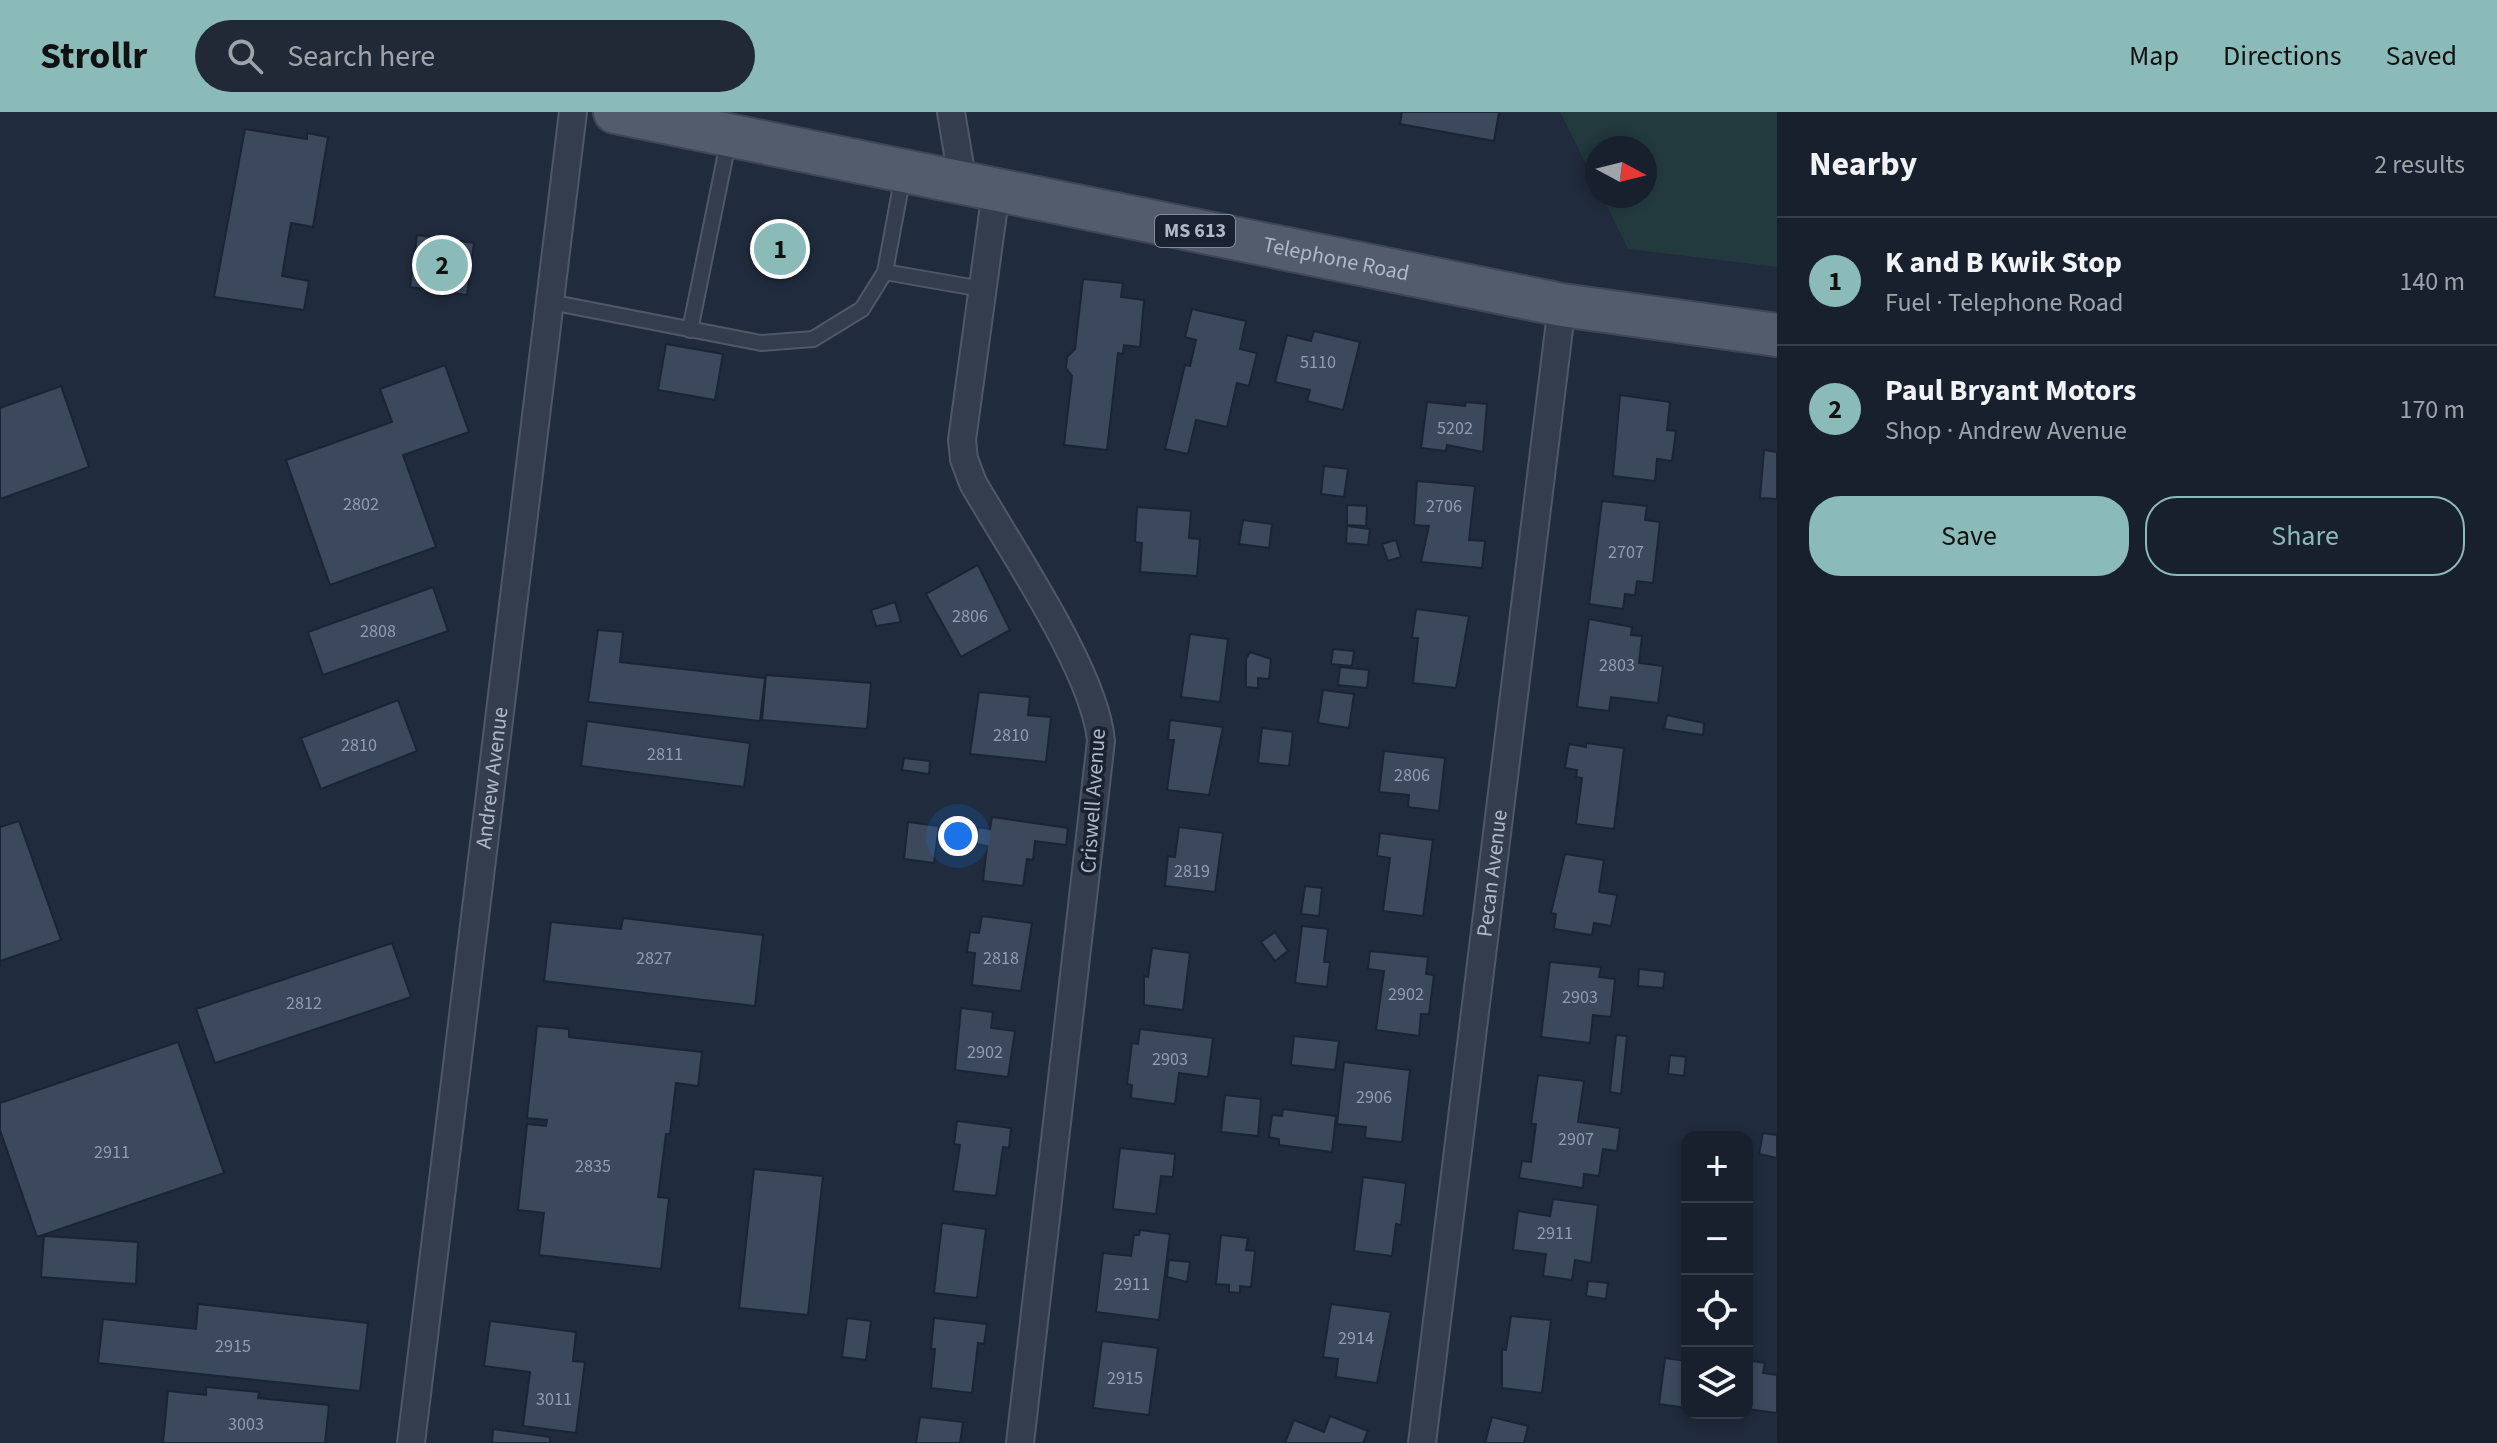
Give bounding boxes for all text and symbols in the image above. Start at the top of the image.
search box [195,20,755,92]
text: Strollr [40,29,147,83]
icon: search [223,34,267,78]
text: Search here [287,35,435,78]
text: Map [2129,36,2179,76]
text: Directions [2223,36,2342,76]
text: Saved [2386,36,2457,76]
north arrow [1585,136,1657,208]
text: Nearby [1809,140,1917,189]
text: 2 results [2374,146,2465,183]
road number: MS 613 [1155,215,1235,247]
pin: 1 [754,219,806,279]
street label: Telephone Road [1260,228,1412,289]
pin: 2 [416,235,468,295]
text: K and B Kwik Stop [1885,241,2122,284]
text: 1 [1828,263,1842,300]
text: 140 m [2399,263,2465,300]
text: Fuel · Telephone Road [1885,284,2123,321]
house number: 5110 [1300,350,1336,375]
text: Paul Bryant Motors [1885,369,2136,412]
text: 2 [1828,391,1842,428]
text: 170 m [2399,391,2465,428]
text: Shop · Andrew Avenue [1885,412,2127,449]
house number: 5202 [1437,416,1473,441]
house number: 2802 [343,492,379,517]
house number: 2706 [1426,494,1462,519]
button: Save [1809,496,2129,576]
button: Share [2145,496,2465,576]
house number: 2707 [1608,540,1644,565]
house number: 2806 [952,604,988,629]
house number: 2808 [360,619,396,644]
house number: 2803 [1599,653,1635,678]
street label: Andrew Avenue [467,705,516,851]
house number: 2810 [993,723,1029,748]
street label: Criswell Avenue [1072,728,1114,874]
house number: 2810 [341,733,377,758]
house number: 2811 [647,742,683,767]
house number: 2806 [1394,763,1430,788]
street label: Pecan Avenue [1468,808,1516,939]
your location [938,816,978,856]
house number: 2819 [1174,859,1210,884]
house number: 2827 [636,946,672,971]
house number: 2818 [983,946,1019,971]
house number: 2902 [1388,982,1424,1007]
house number: 2903 [1562,985,1598,1010]
house number: 2812 [286,991,322,1016]
house number: 2902 [967,1040,1003,1065]
house number: 2903 [1152,1047,1188,1072]
house number: 2906 [1356,1085,1392,1110]
house number: 2907 [1558,1127,1594,1152]
map controls [1681,1131,1753,1419]
button: + [1681,1131,1753,1203]
house number: 2911 [94,1140,130,1165]
house number: 2835 [575,1154,611,1179]
button: − [1681,1203,1753,1275]
house number: 2911 [1537,1221,1573,1246]
house number: 2911 [1114,1272,1150,1297]
button: locate [1681,1275,1753,1347]
house number: 2914 [1338,1326,1374,1351]
house number: 2915 [215,1334,251,1359]
button: layers [1681,1347,1753,1419]
house number: 2915 [1107,1366,1143,1391]
house number: 3011 [536,1387,572,1412]
house number: 3003 [228,1412,264,1437]

